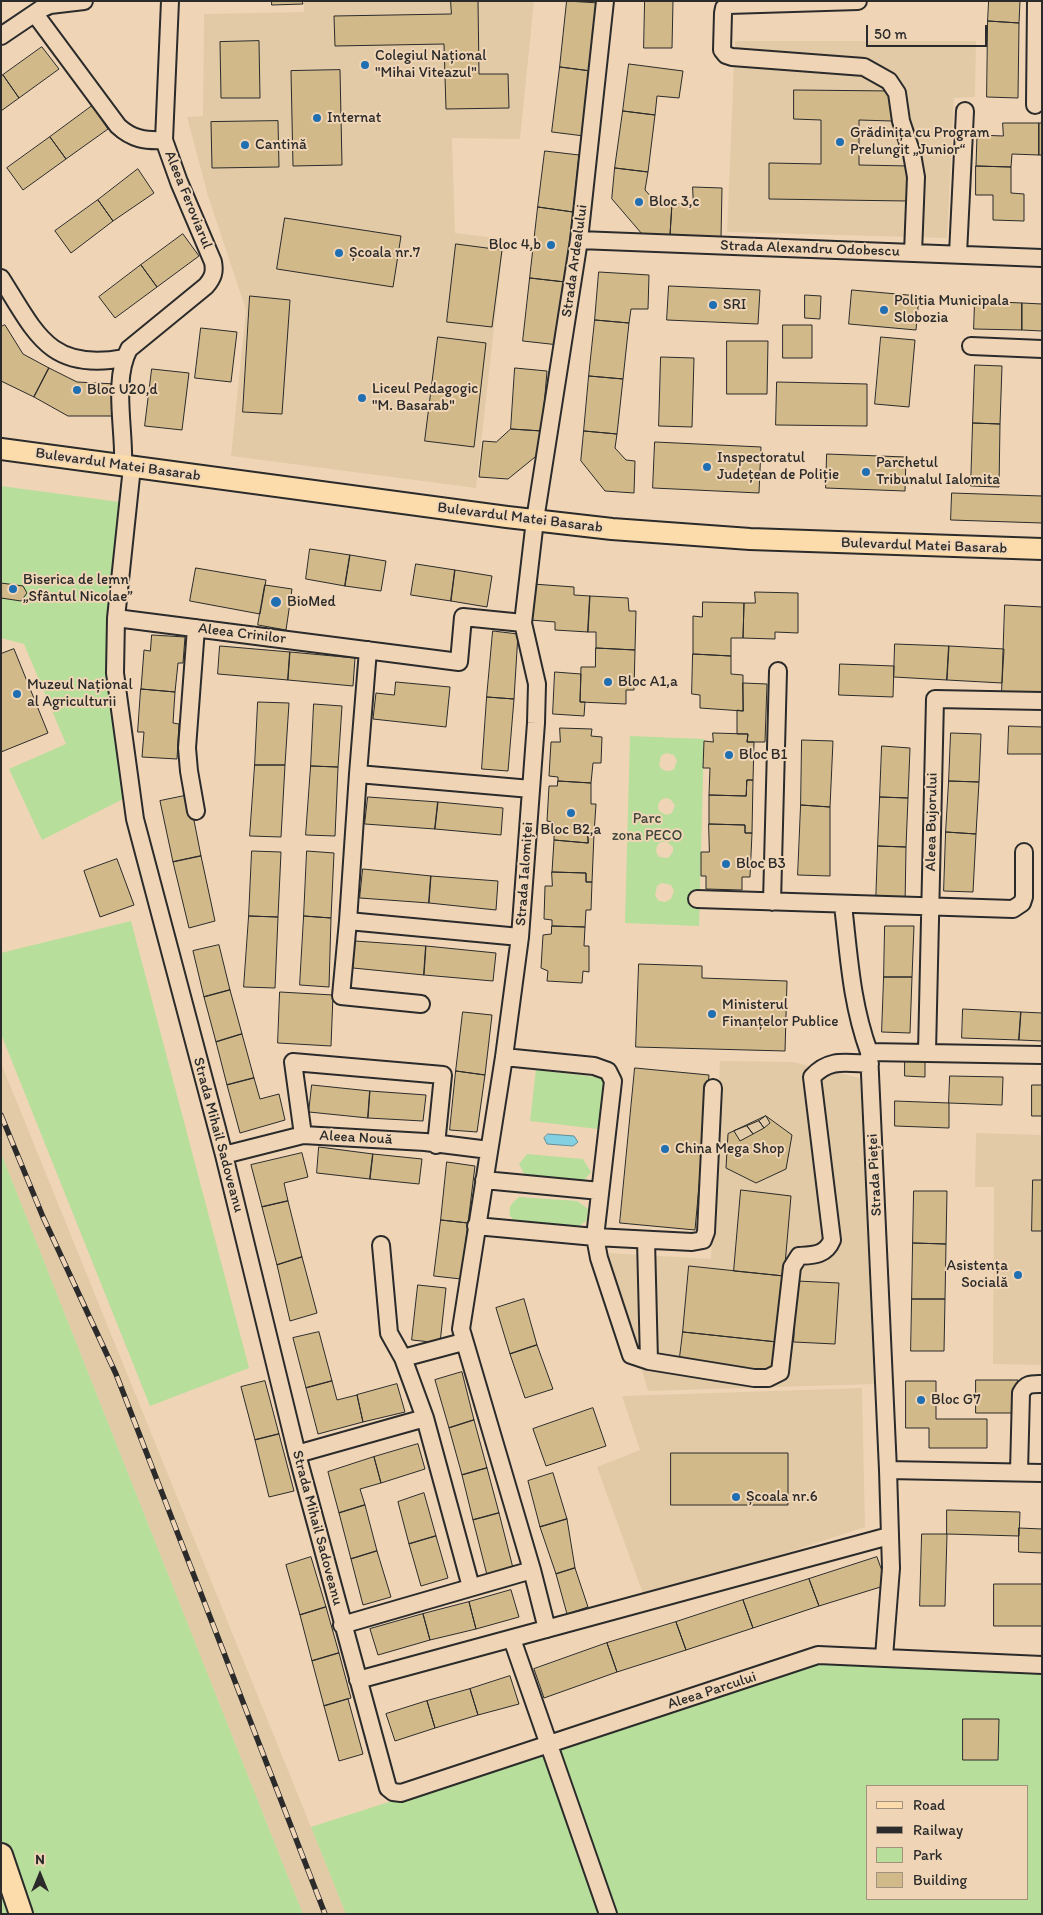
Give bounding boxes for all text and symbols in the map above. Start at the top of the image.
scale bar [868,15,989,47]
text: 50 m [874,25,907,43]
place label: Colegiul Național "Mihai Viteazul" [375,47,487,82]
marker: Colegiul Național "Mihai Viteazul" [359,59,371,71]
place label: Internat [327,109,381,127]
marker: Internat [311,112,323,124]
place label: Grădinița cu Program Prelungit „Junior“ [850,124,990,159]
place label: Cantină [255,136,307,154]
marker: Grădinița cu Program Prelungit „Junior“ [834,136,846,148]
marker: Cantină [239,139,251,151]
street label: Aleea Feroviarul [160,148,216,252]
place label: Bloc 3,c [649,193,700,211]
marker: Bloc 3,c [633,196,645,208]
street label: Strada Ardealului [558,204,592,318]
place label: Bloc 4,b [489,236,541,254]
street label: Strada Alexandru Odobescu [720,237,900,261]
marker: Bloc 4,b [545,239,557,251]
place label: Școala nr.7 [349,244,420,262]
marker: Școala nr.7 [333,247,345,259]
place label: Politia Municipala Slobozia [894,292,1009,327]
place label: SRI [723,296,746,314]
marker: SRI [707,299,719,311]
marker: Politia Municipala Slobozia [878,304,890,316]
place label: Liceul Pedagogic "M. Basarab" [372,380,478,415]
place label: Bloc U20,d [87,381,158,399]
marker: Bloc U20,d [71,384,83,396]
marker: Liceul Pedagogic "M. Basarab" [356,392,368,404]
street label: Bulevardul Matei Basarab [34,444,202,486]
place label: Inspectoratul Județean de Poliție [717,449,839,484]
place label: Parchetul Tribunalul Ialomita [876,454,1000,489]
marker: Inspectoratul Județean de Poliție [701,461,713,473]
marker: Parchetul Tribunalul Ialomita [860,466,872,478]
street label: Bulevardul Matei Basarab [436,499,604,537]
street label: Bulevardul Matei Basarab [840,534,1008,558]
place label: Biserica de lemn „Sfântul Nicolae” [23,571,133,606]
marker: Biserica de lemn „Sfântul Nicolae” [7,583,19,595]
place label: BioMed [287,593,336,611]
marker: BioMed [269,595,283,609]
street label: Aleea Crinilor [197,620,287,648]
place label: Bloc A1,a [618,673,678,691]
place label: Muzeul Național al Agriculturii [27,676,133,711]
marker: Bloc A1,a [602,676,614,688]
marker: Muzeul Național al Agriculturii [11,688,23,700]
place label: Bloc B1 [739,746,787,764]
marker: Bloc B1 [723,749,735,761]
street label: Aleea Bujorului [922,772,942,872]
marker: Bloc B2,a [565,807,577,819]
park label: Parc zona PECO [612,810,682,845]
street label: Strada Ialomiței [512,821,538,927]
place label: Bloc B2,a [541,821,601,839]
place label: Bloc B3 [736,855,786,873]
marker: Bloc B3 [720,858,732,870]
place label: Ministerul Finanțelor Publice [722,996,839,1031]
marker: Ministerul Finanțelor Publice [706,1008,718,1020]
street label: Strada Mihail Sadoveanu [189,1055,247,1215]
street label: Aleea Nouă [319,1127,393,1149]
street label: Strada Pieței [864,1133,886,1217]
place label: China Mega Shop [675,1140,784,1158]
marker: China Mega Shop [659,1143,671,1155]
place label: Asistența Socială [947,1257,1008,1292]
marker: Asistența Socială [1012,1269,1024,1281]
place label: Bloc G7 [931,1391,981,1409]
marker: Bloc G7 [915,1394,927,1406]
street label: Strada Mihail Sadoveanu [288,1448,346,1608]
place label: Școala nr.6 [746,1488,818,1506]
marker: Școala nr.6 [730,1491,742,1503]
street label: Aleea Parcului [665,1668,759,1714]
legend [866,1785,1028,1900]
text: Road [913,1796,945,1814]
text: Railway [913,1821,963,1839]
text: Park [913,1846,943,1864]
north arrow [15,1850,65,1900]
text: N [35,1851,45,1868]
text: Building [913,1871,967,1889]

